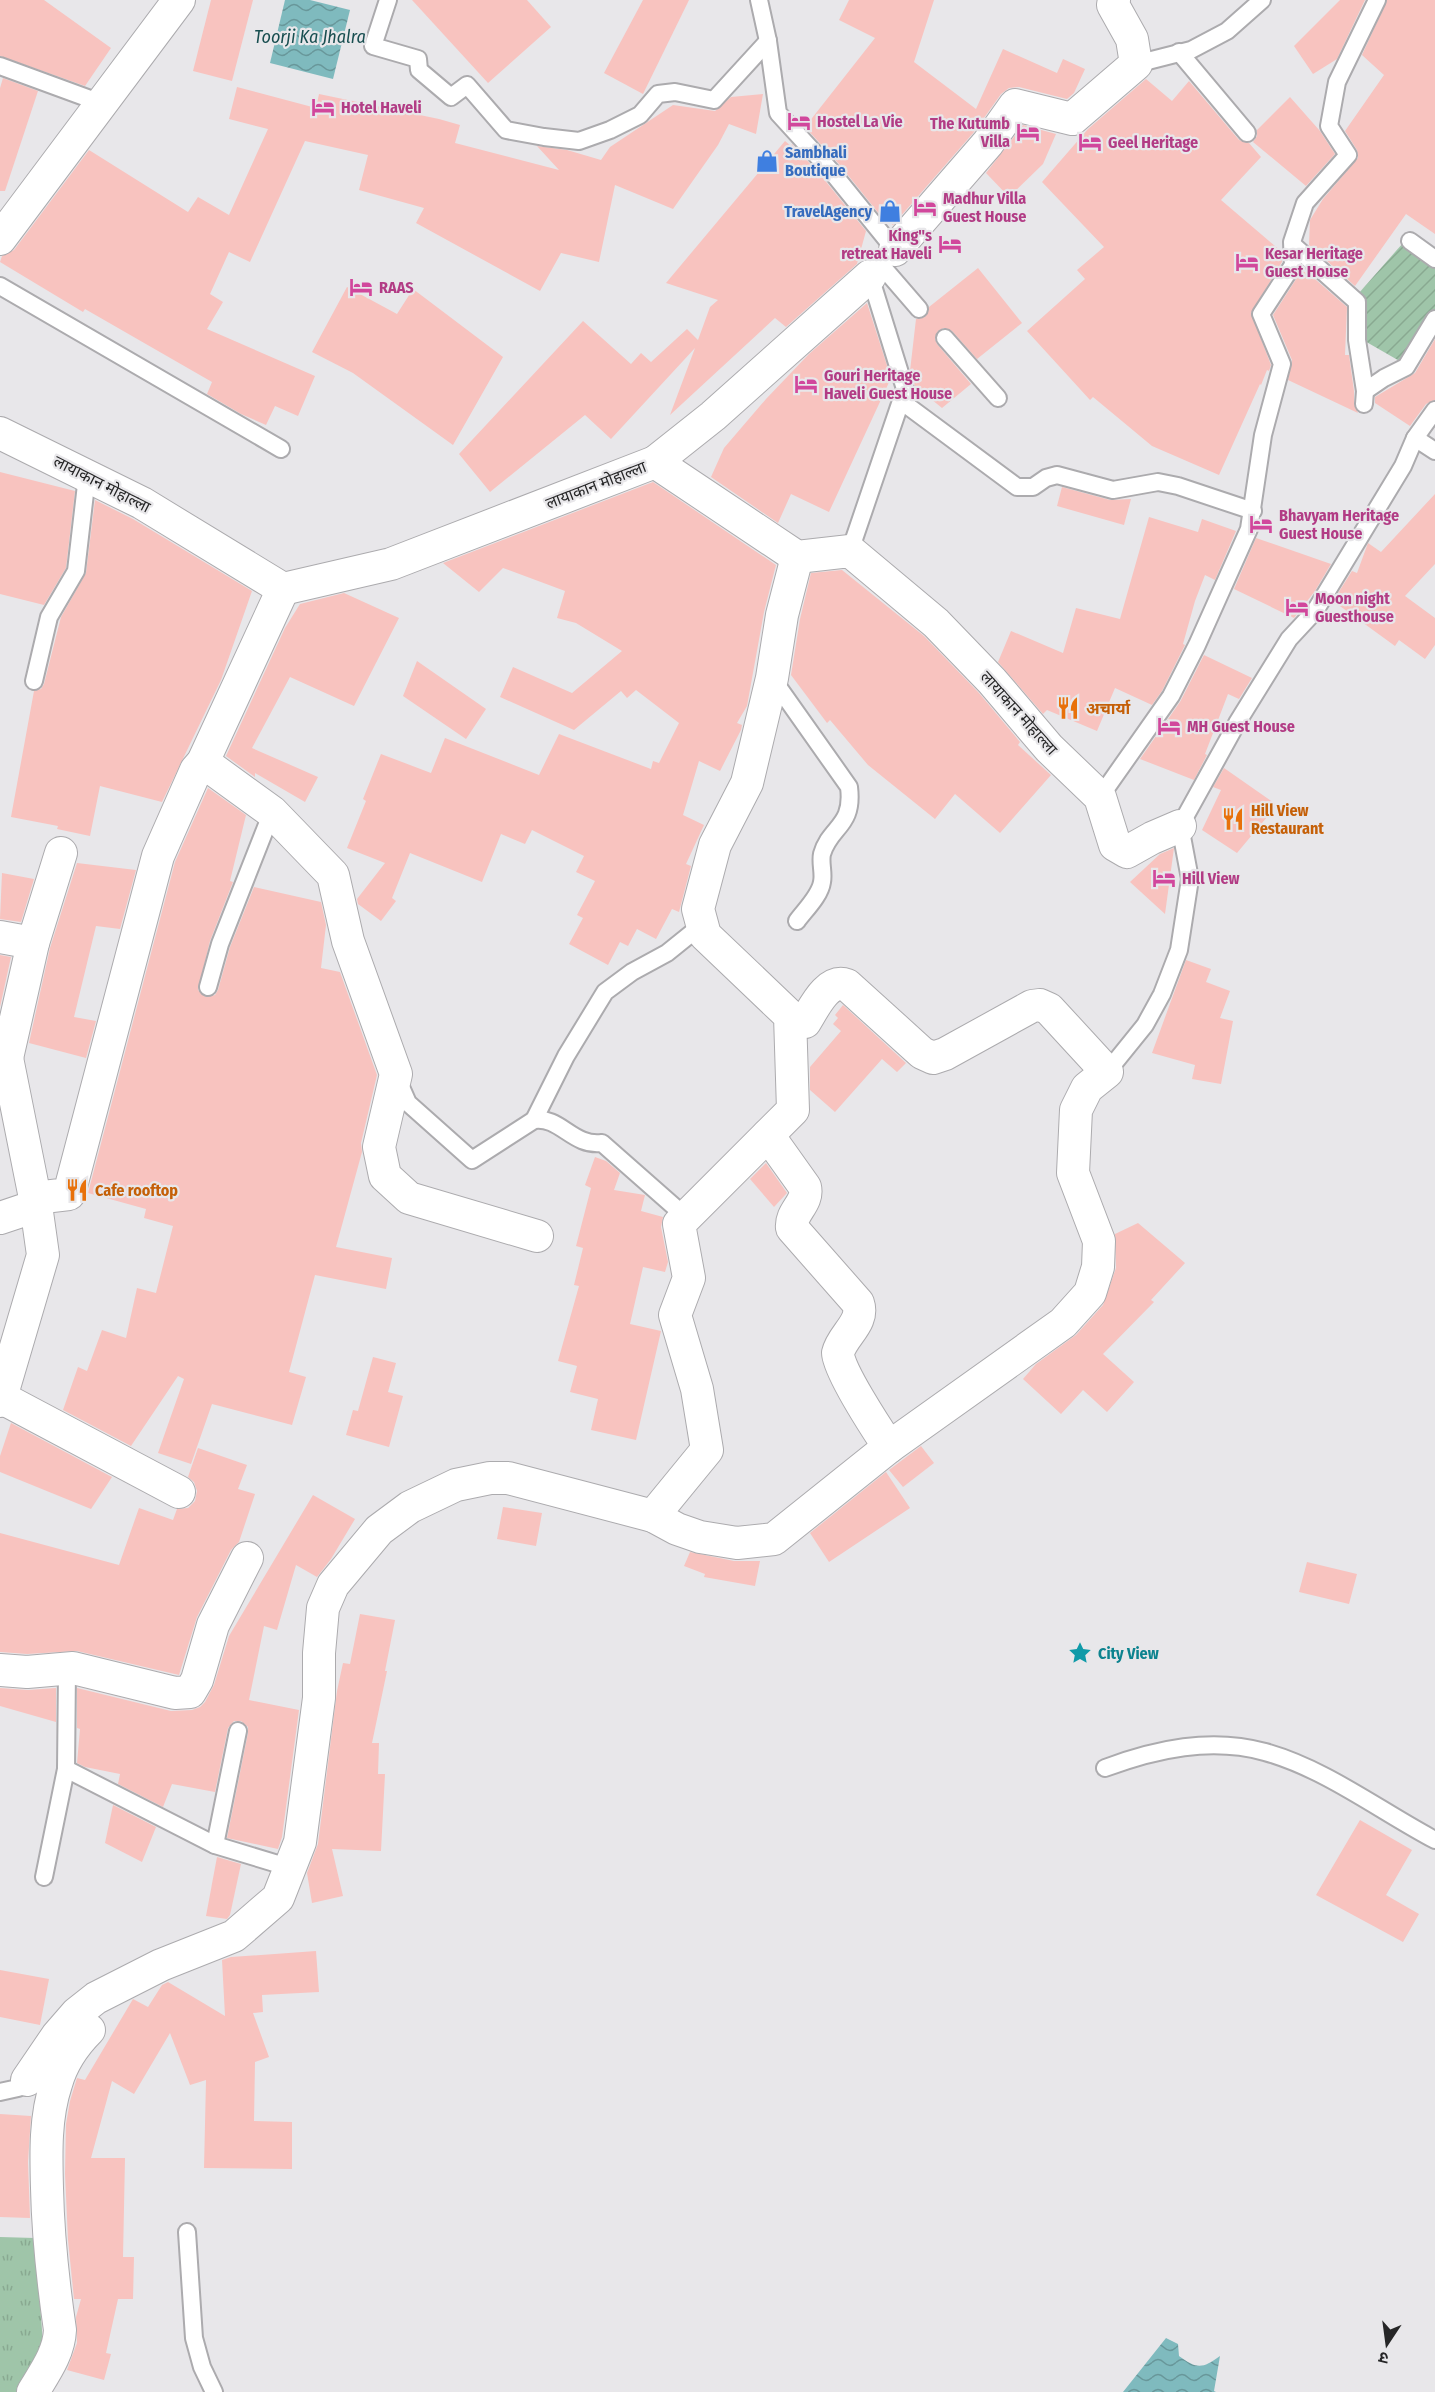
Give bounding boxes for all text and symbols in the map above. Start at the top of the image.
water label: Toorji Ka Jhalra [254,26,366,48]
hotel icon: Hotel Haveli [310,94,336,120]
place label: Hotel Haveli [341,98,422,117]
hotel icon: Hostel La Vie [786,108,812,134]
place label: Hostel La Vie [817,112,903,131]
place label: The Kutumb Villa [930,114,1010,151]
hotel icon: The Kutumb Villa [1015,119,1041,145]
hotel icon: Geel Heritage [1077,129,1103,155]
place label: Geel Heritage [1108,133,1198,152]
place label: Sambhali Boutique [785,143,847,180]
shop icon: Sambhali Boutique [754,148,780,174]
place label: Madhur Villa Guest House [943,189,1026,226]
hotel icon: Madhur Villa Guest House [912,194,938,220]
shop icon: TravelAgency [877,198,903,224]
place label: TravelAgency [784,202,872,221]
place label: King"s retreat Haveli [841,226,932,263]
hotel icon: King"s retreat Haveli [937,231,963,257]
place label: Kesar Heritage Guest House [1265,244,1363,281]
hotel icon: Kesar Heritage Guest House [1234,249,1260,275]
hotel icon: RAAS [348,274,374,300]
place label: RAAS [379,278,414,297]
place label: Gouri Heritage Haveli Guest House [824,366,952,403]
hotel icon: Gouri Heritage Haveli Guest House [793,371,819,397]
street label: लायाकान मोहाल्ला [50,451,154,517]
street label: लायाकान मोहाल्ला [543,457,650,513]
place label: Bhavyam Heritage Guest House [1279,506,1399,543]
hotel icon: Bhavyam Heritage Guest House [1248,511,1274,537]
place label: Moon night Guesthouse [1315,589,1394,626]
hotel icon: Moon night Guesthouse [1284,594,1310,620]
street label: लायाकान मोहाल्ला [976,667,1062,759]
restaurant icon: अचार्या [1055,695,1081,721]
place label: अचार्या [1086,699,1131,718]
hotel icon: MH Guest House [1156,713,1182,739]
place label: MH Guest House [1187,717,1295,736]
place label: Hill View Restaurant [1251,801,1324,838]
restaurant icon: Hill View Restaurant [1220,806,1246,832]
hotel icon: Hill View [1151,865,1177,891]
place label: Hill View [1182,869,1240,888]
restaurant icon: Cafe rooftop [64,1177,90,1203]
place label: Cafe rooftop [95,1181,178,1200]
place icon: City View [1067,1640,1093,1666]
place label: City View [1098,1644,1159,1663]
north arrow [1357,2314,1417,2374]
text: उ [1376,2348,1390,2368]

